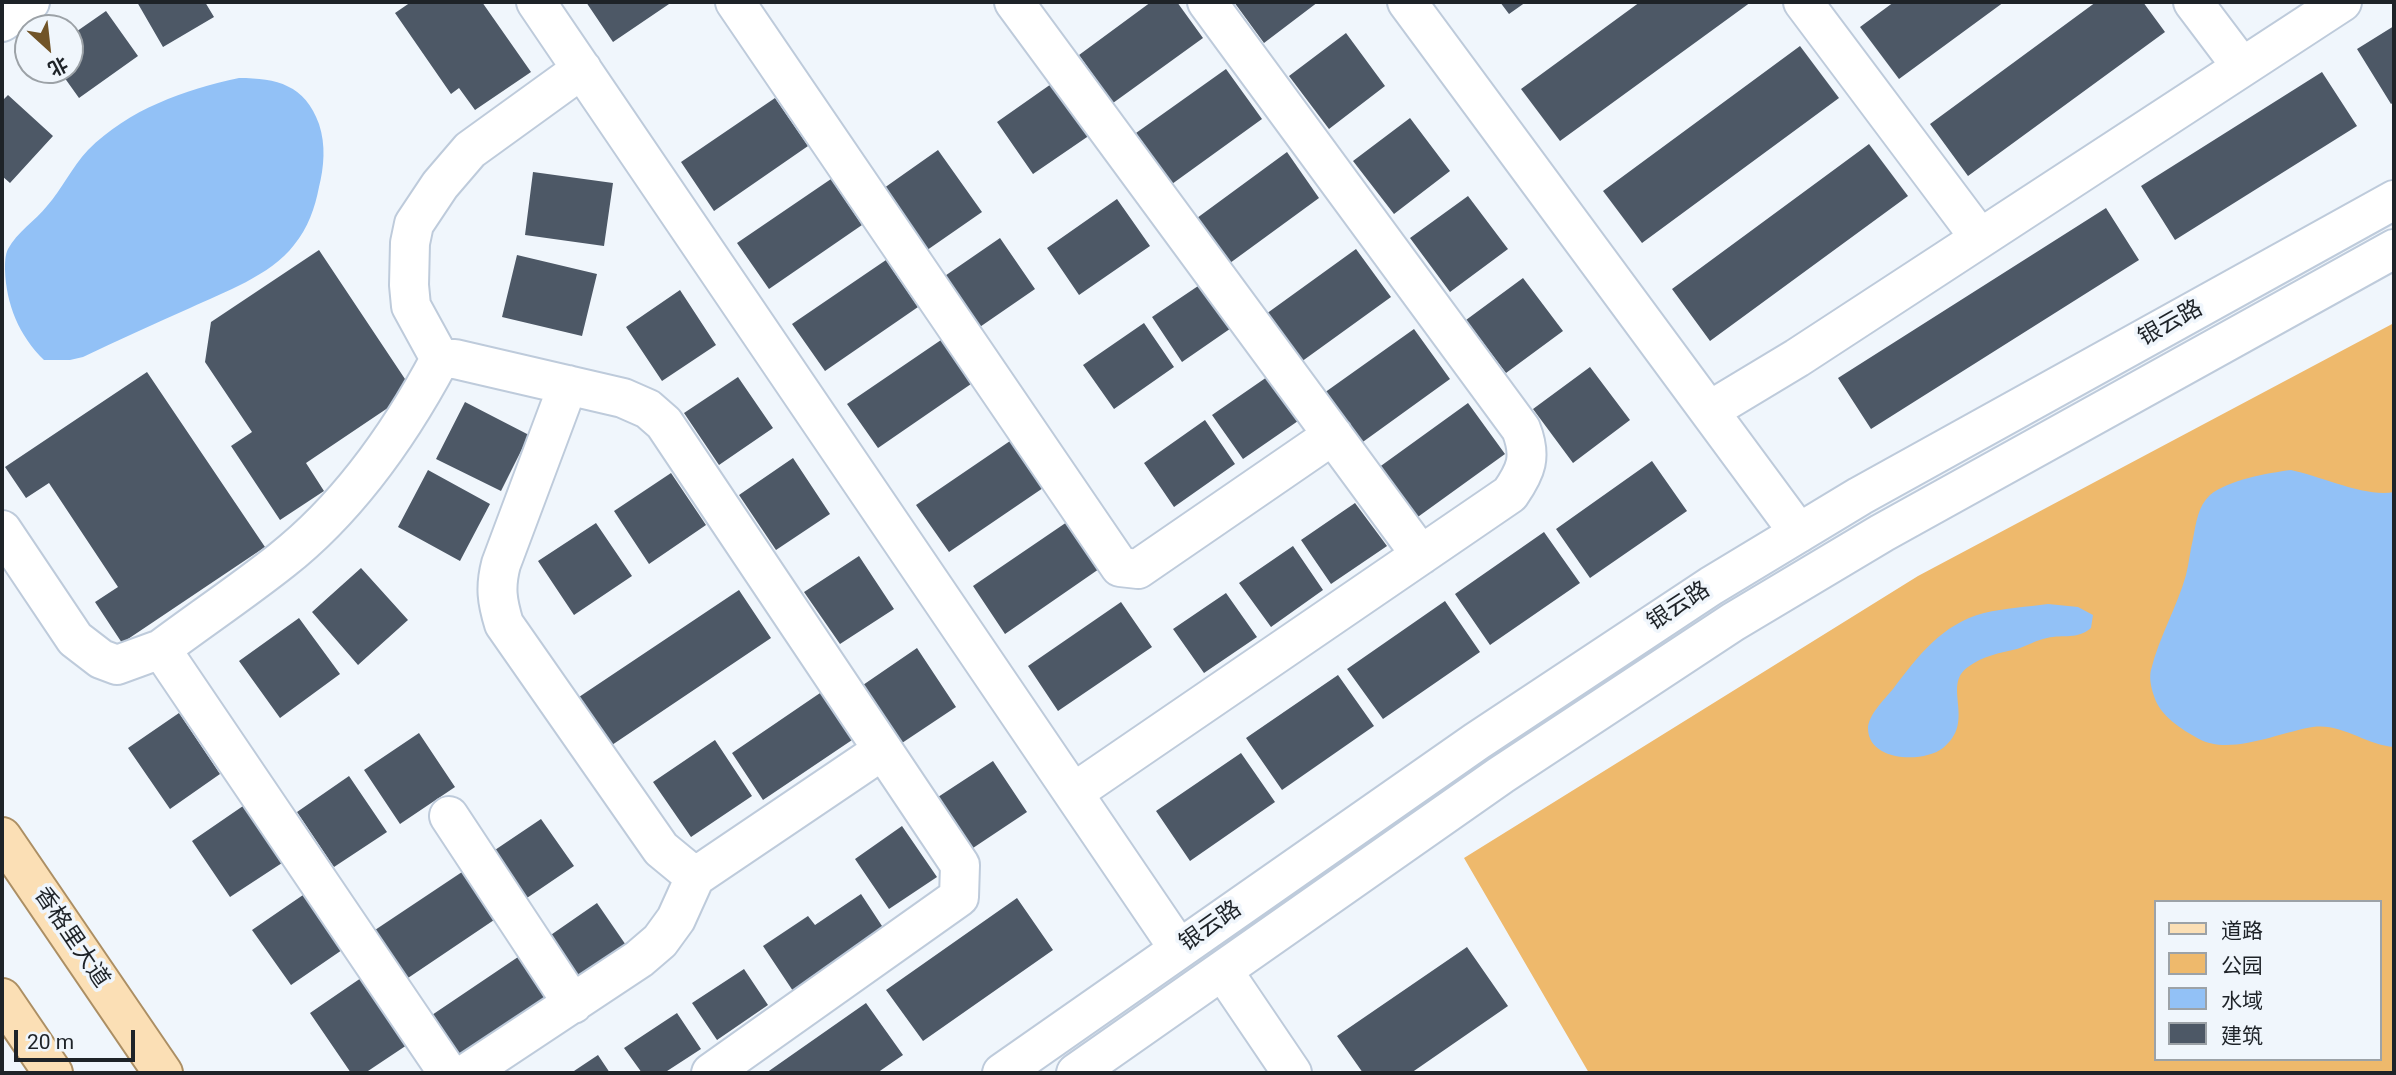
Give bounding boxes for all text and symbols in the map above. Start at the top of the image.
north arrow [14,14,84,84]
text: 北 [44,52,72,81]
street label: 银云路 [2134,295,2208,353]
street label: 银云路 [1643,577,1715,637]
street label: 香格里大道 [27,883,115,993]
street label: 银云路 [1175,896,1247,958]
legend [2154,900,2382,1061]
text: 道路 [2221,919,2263,943]
text: 公园 [2221,954,2263,978]
text: 水域 [2221,989,2263,1013]
scale bar [18,1016,138,1060]
text: 建筑 [2221,1024,2263,1048]
text: 20 m [27,1030,74,1054]

